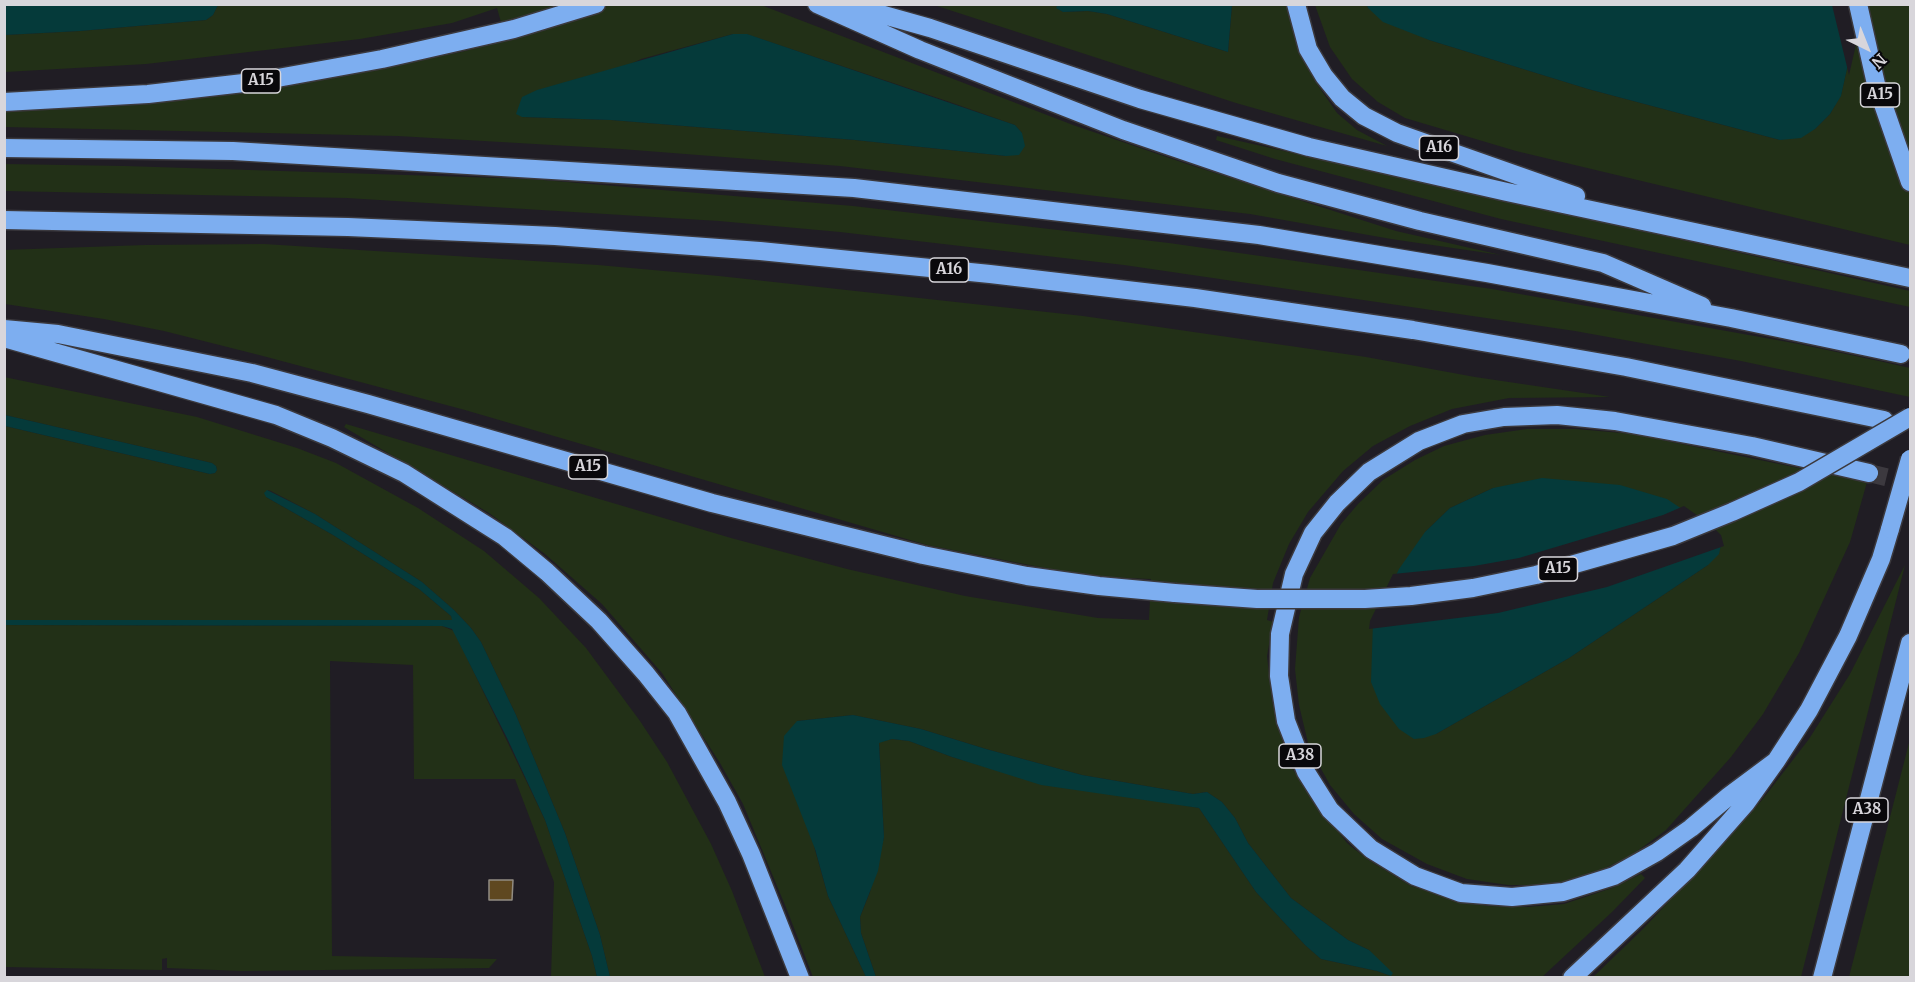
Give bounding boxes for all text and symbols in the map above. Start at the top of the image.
north arrow [1837,18,1897,78]
text: N [1868,50,1891,73]
road number: A15 [242,69,280,93]
road number: A15 [1860,83,1900,107]
road number: A16 [1420,136,1458,160]
road number: A16 [930,258,968,282]
road number: A15 [568,455,608,479]
road number: A15 [1538,557,1578,581]
road number: A38 [1279,744,1321,768]
road number: A38 [1846,798,1888,822]

